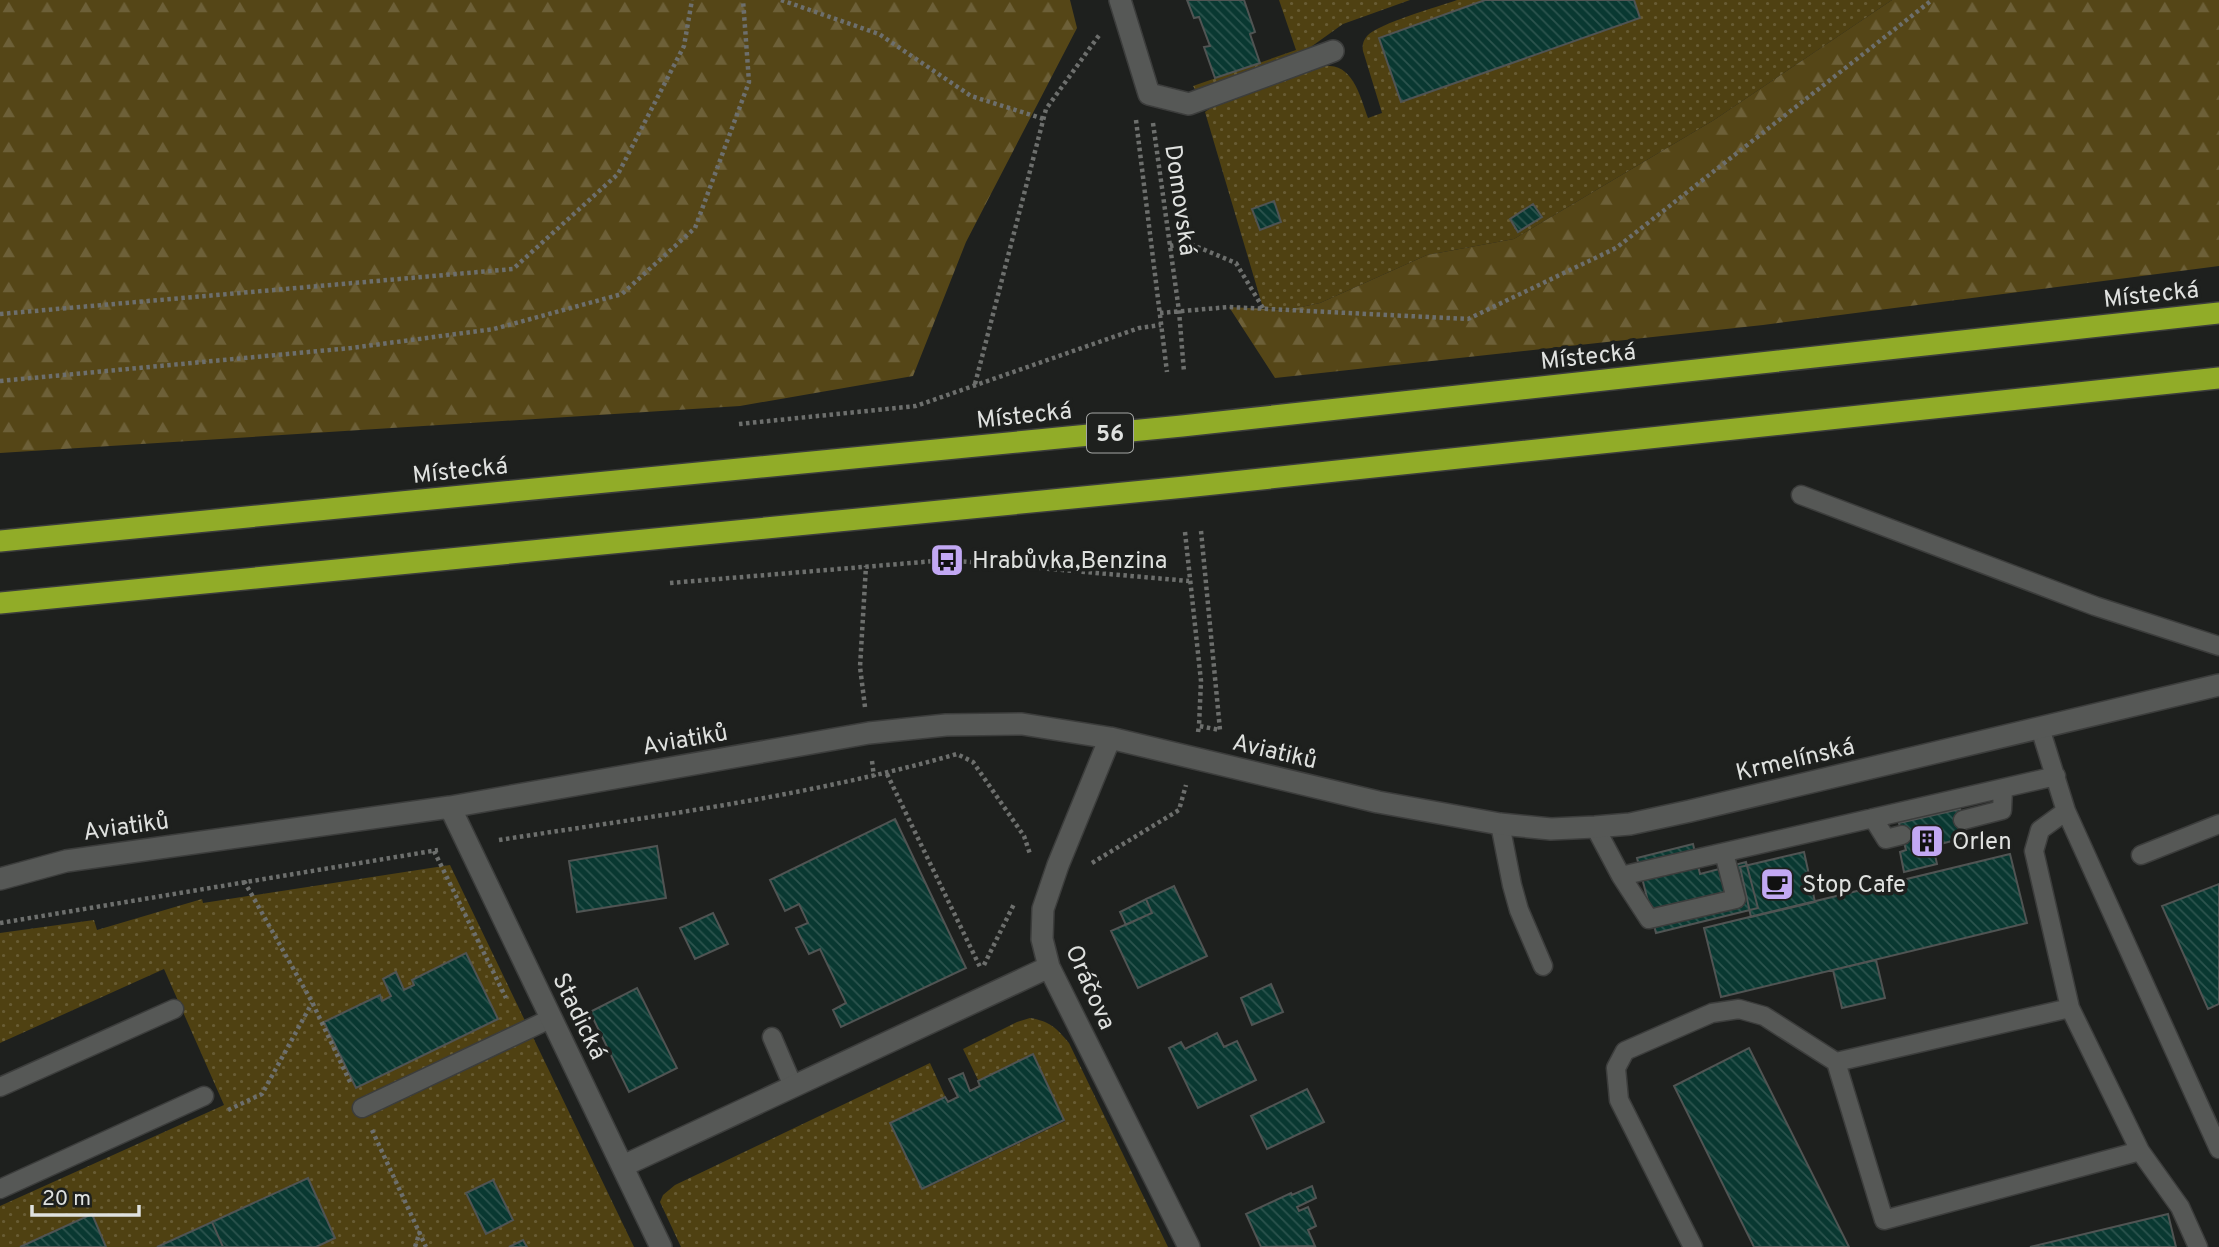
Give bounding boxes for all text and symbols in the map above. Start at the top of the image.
street label: Domovská [1156,143,1202,258]
street label: Místecká [2102,276,2200,316]
street label: Místecká [1539,338,1637,378]
street label: Místecká [975,397,1073,437]
road number: 56 [1087,414,1133,452]
street label: Místecká [411,452,509,492]
bus stop icon: Hrabůvka,Benzina [928,541,966,579]
place label: Hrabůvka,Benzina [972,547,1167,577]
street label: Aviatiků [640,719,730,763]
street label: Aviatiků [1229,729,1320,777]
street label: Krmelínská [1733,733,1858,789]
street label: Aviatiků [81,807,171,849]
building icon: Orlen [1908,822,1946,860]
place label: Orlen [1952,828,2012,858]
cafe icon: Stop Cafe [1758,865,1796,903]
place label: Stop Cafe [1802,871,1906,901]
street label: Oráčova [1057,941,1121,1035]
street label: Stadická [544,969,612,1065]
scale bar [32,1174,138,1218]
text: 20 m [42,1186,91,1213]

